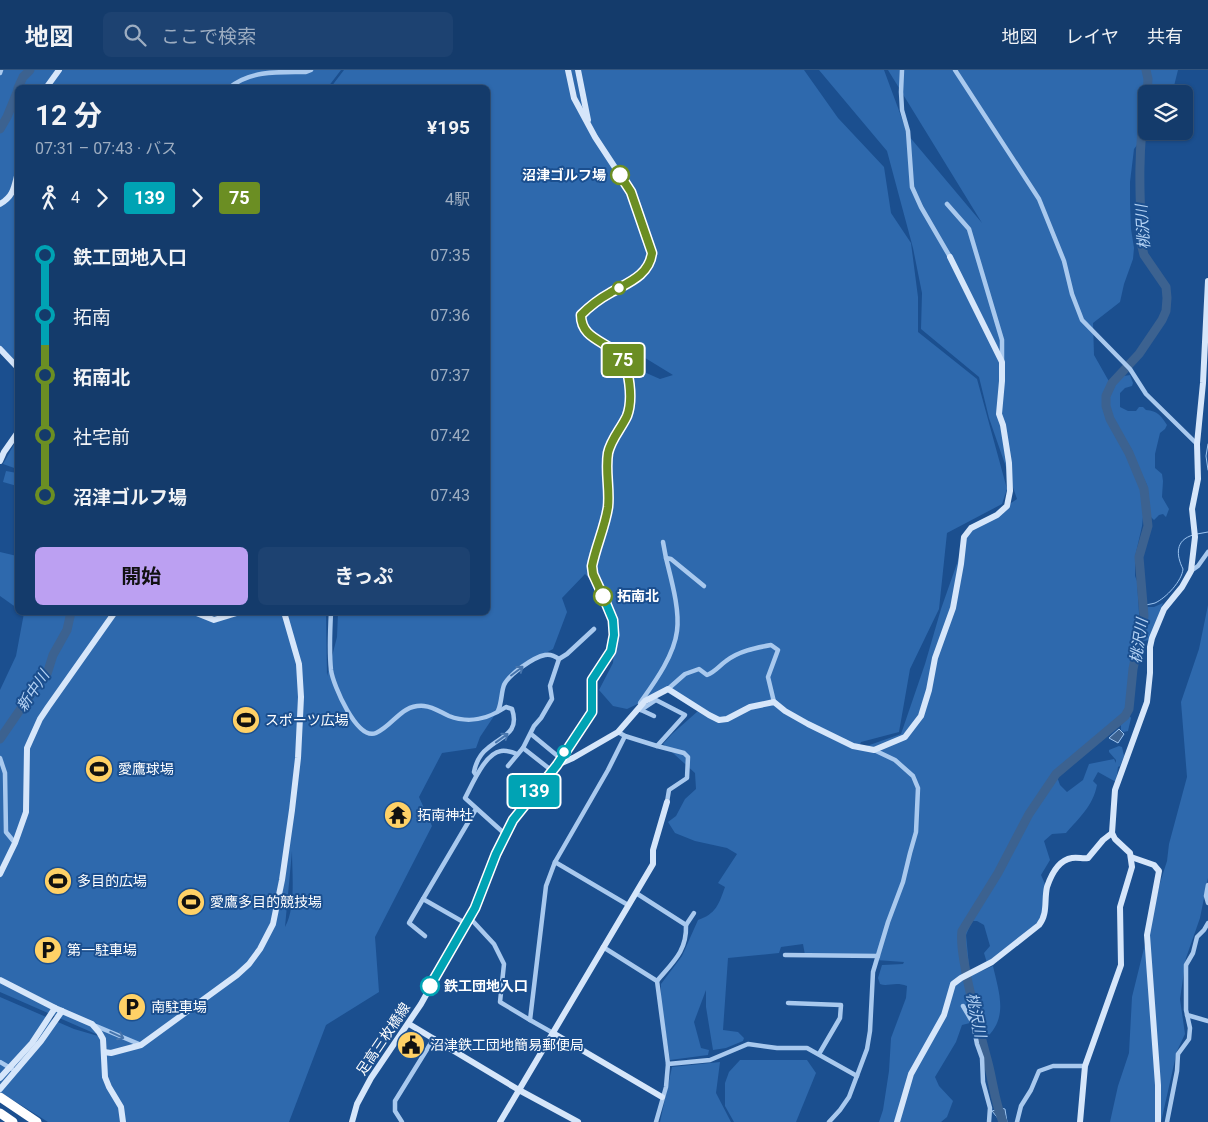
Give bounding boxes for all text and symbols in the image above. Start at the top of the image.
search box [103,12,453,57]
icon: search [121,21,149,49]
text: 地図 [25,23,73,51]
text: ここで検索 [161,25,256,48]
text: 地図 [1002,26,1038,47]
text: レイヤ [1066,26,1119,47]
text: 共有 [1147,26,1183,47]
map controls [1138,85,1193,140]
button: layers [1138,85,1193,140]
text: 12 分 [35,99,102,132]
text: ¥195 [427,116,470,139]
text: 07:31 – 07:43 · バス [35,139,177,158]
marker: 沼津ゴルフ場 [610,165,630,185]
place label: 沼津ゴルフ場 [522,167,606,183]
icon: walk [35,184,63,212]
icon: forward [88,184,116,212]
icon: forward [183,184,211,212]
text: 139 [134,187,165,208]
text: 75 [229,187,250,208]
text: 4 [71,188,80,207]
text: 4駅 [445,190,470,209]
water label: 桃沢川 [1132,202,1154,250]
text: 鉄工団地入口 [73,246,187,269]
text: 07:35 [430,246,470,265]
unlabelled marker [612,281,626,295]
text: 拓南 [73,306,111,329]
text: 07:36 [430,306,470,325]
line badge: 75 [600,344,646,376]
text: 75 [613,349,633,370]
text: 拓南北 [73,366,130,389]
text: 07:37 [430,366,470,385]
text: 社宅前 [73,426,130,449]
text: 07:42 [430,426,470,445]
text: 沼津ゴルフ場 [73,486,187,509]
text: 07:43 [430,486,470,505]
button: 開始 [35,547,248,605]
button: きっぷ [258,547,470,605]
marker: 拓南北 [593,586,613,606]
place label: 拓南北 [617,588,659,604]
water label: 桃沢川 [1127,615,1152,665]
water label: 新中川 [13,666,54,715]
one-way arrow [510,666,524,676]
sports icon: スポーツ広場 [231,705,261,735]
place label: スポーツ広場 [265,712,349,728]
one-way arrow [495,733,509,743]
unlabelled marker [557,745,571,759]
sports icon: 愛鷹球場 [84,754,114,784]
place label: 愛鷹球場 [118,761,174,777]
line badge: 139 [505,775,563,807]
text: 139 [519,780,549,801]
temple icon: 拓南神社 [383,800,413,830]
place label: 拓南神社 [417,807,473,823]
sports icon: 多目的広場 [43,866,73,896]
place label: 多目的広場 [77,873,147,889]
sports icon: 愛鷹多目的競技場 [176,887,206,917]
place label: 愛鷹多目的競技場 [210,894,322,910]
parking icon: 第一駐車場 [33,935,63,965]
place label: 第一駐車場 [67,942,137,958]
marker: 鉄工団地入口 [420,976,440,996]
place label: 鉄工団地入口 [444,978,528,994]
water label: 桃沢川 [963,991,990,1041]
parking icon: 南駐車場 [117,992,147,1022]
place label: 南駐車場 [151,999,207,1015]
street label: 足高三枚橋線 [353,1000,413,1078]
public building icon: 沼津鉄工団地簡易郵便局 [396,1030,426,1060]
one-way arrow [109,1031,124,1040]
place label: 沼津鉄工団地簡易郵便局 [430,1037,584,1053]

